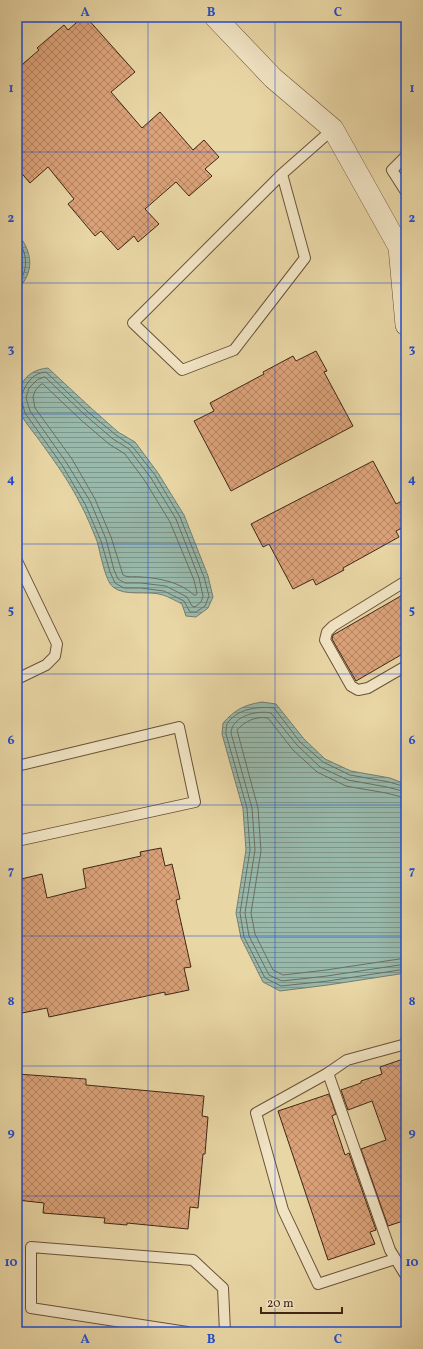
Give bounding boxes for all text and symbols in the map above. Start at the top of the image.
text: A [80,4,90,22]
text: B [207,4,216,22]
text: C [334,4,342,22]
text: 1 [8,80,14,98]
text: 1 [409,80,415,98]
text: 2 [8,210,15,228]
text: 2 [409,210,416,228]
text: 3 [8,341,15,359]
text: 3 [409,341,416,359]
text: 4 [7,471,15,489]
text: 4 [408,471,416,489]
text: 5 [8,602,14,620]
text: 5 [409,602,415,620]
text: 6 [7,732,15,750]
text: 6 [408,732,416,750]
text: 7 [8,863,14,881]
text: 7 [409,863,415,881]
text: 8 [7,993,15,1011]
text: 8 [408,993,416,1011]
text: 9 [7,1124,15,1142]
text: 9 [408,1124,416,1142]
text: 10 [4,1254,18,1272]
text: 10 [405,1254,419,1272]
scale bar [261,1289,342,1315]
text: 20 m [267,1296,294,1312]
text: A [80,1331,90,1349]
text: B [207,1331,216,1349]
text: C [334,1331,342,1349]

